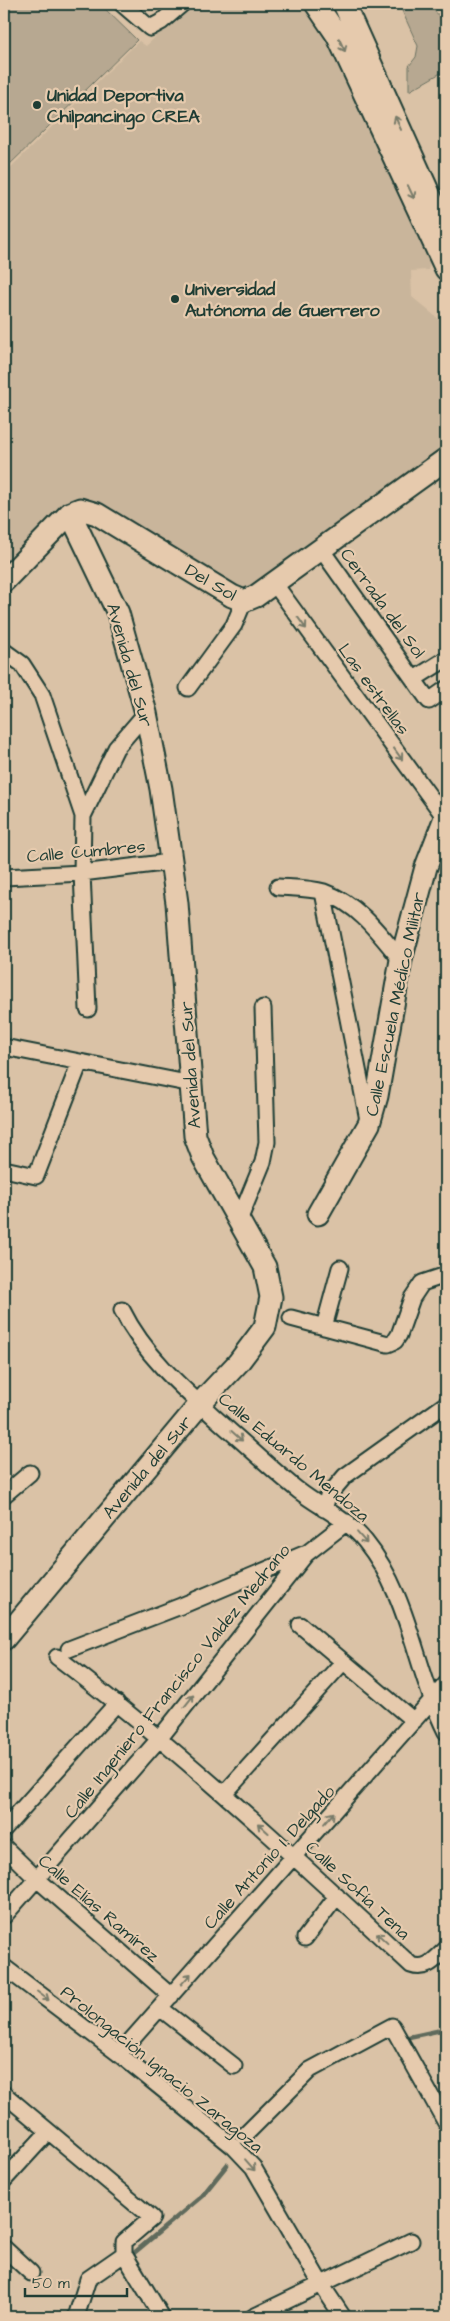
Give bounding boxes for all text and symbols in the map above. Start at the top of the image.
one-way arrow [338,37,347,52]
place label: Unidad Deportiva Chilpancingo CREA [47,83,200,130]
marker: Unidad Deportiva Chilpancingo CREA [31,99,43,111]
one-way arrow [393,116,402,131]
one-way arrow [407,184,416,199]
place label: Universidad Autónoma de Guerrero [185,277,381,323]
marker: Universidad Autónoma de Guerrero [169,293,181,305]
street label: Cerrada del Sol [334,543,431,664]
street label: Del Sol [180,558,241,607]
street label: Avenida del Sur [100,600,159,730]
one-way arrow [297,616,308,629]
street label: Las estrellas [332,638,415,740]
one-way arrow [393,747,403,761]
street label: Calle Cumbres [26,834,147,869]
street label: Calle Escuela Médico Militar [360,890,431,1118]
street label: Avenida del Sur [174,1000,207,1129]
street label: Calle Eduardo Mendoza [213,1387,375,1528]
street label: Avenida del Sur [97,1410,198,1524]
one-way arrow [230,1430,243,1442]
one-way arrow [356,1532,368,1545]
street label: Calle Ingeniero Francisco Valdez Medrano [59,1539,297,1825]
one-way arrow [184,1694,194,1708]
street label: Calle Antonio I. Delgado [198,1780,342,1935]
one-way arrow [323,1812,334,1825]
one-way arrow [256,1822,269,1834]
street label: Calle Sofía Tena [300,1835,416,1946]
street label: Calle Elías Ramírez [33,1849,165,1968]
one-way arrow [376,1932,389,1944]
one-way arrow [180,1972,192,1985]
street label: Prolongación Ignacio Zaragoza [55,1980,268,2160]
one-way arrow [36,1990,49,2001]
one-way arrow [244,2158,256,2171]
scale bar [25,2266,128,2298]
text: 50 m [32,2273,70,2294]

